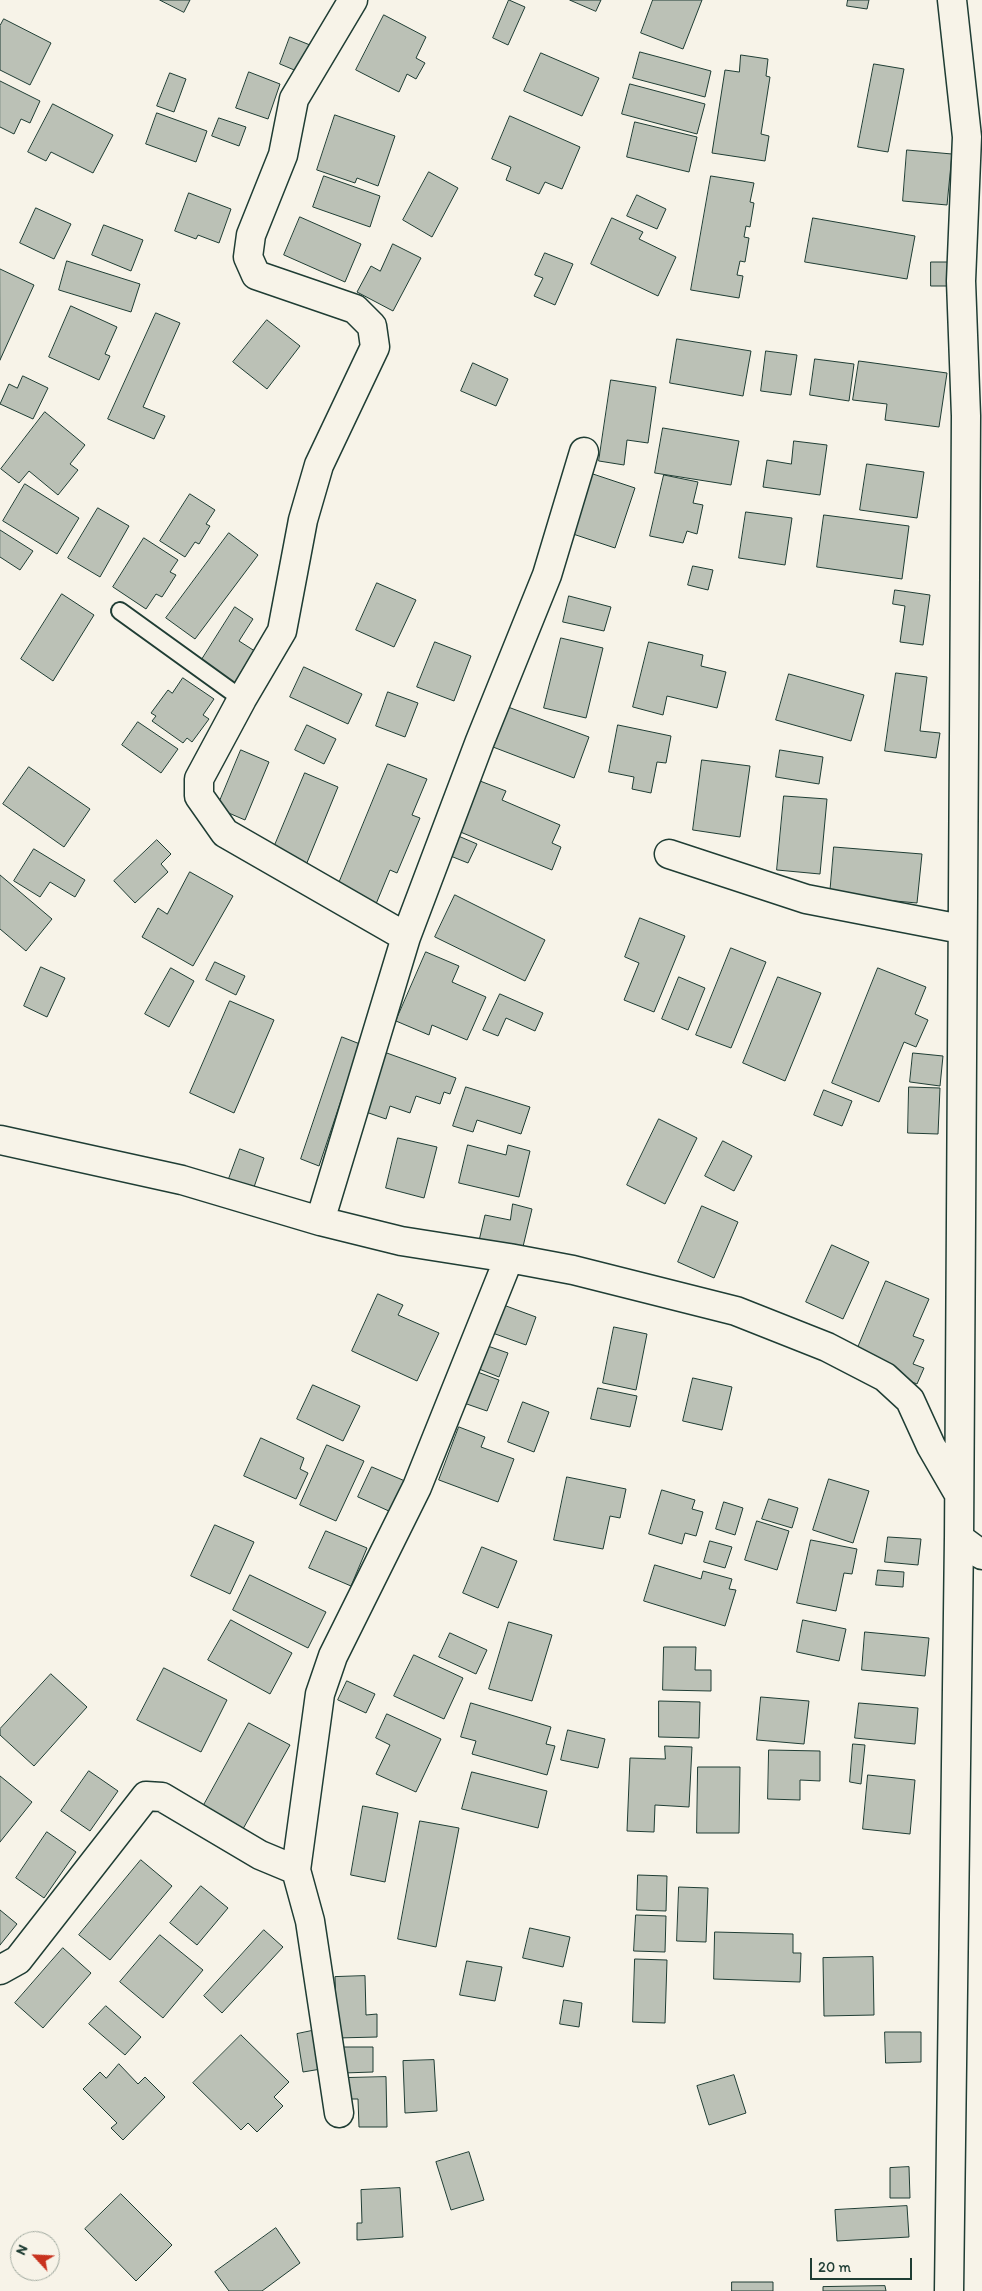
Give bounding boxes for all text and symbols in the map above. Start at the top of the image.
north arrow [10,2231,60,2281]
text: N [12,2242,32,2258]
scale bar [812,2248,914,2280]
text: 20 m [818,2258,851,2276]

